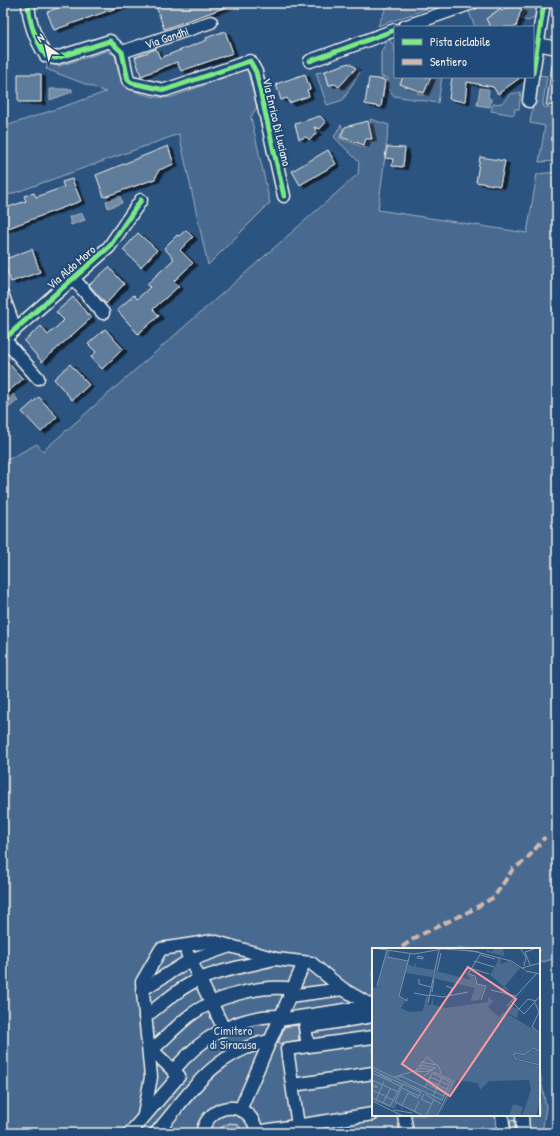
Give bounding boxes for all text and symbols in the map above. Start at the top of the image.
street label: Via Gandhi [142,22,191,52]
north arrow [26,26,66,66]
legend [394,26,534,78]
text: N [34,30,47,45]
text: Pista ciclabile [430,33,490,50]
text: Sentiero [430,53,467,70]
street label: Via Enrico Di Luciano [259,76,295,168]
street label: Via Aldo Moro [43,241,99,293]
inset map [372,948,540,1116]
park label: Cimitero di Siracusa [210,1022,257,1053]

